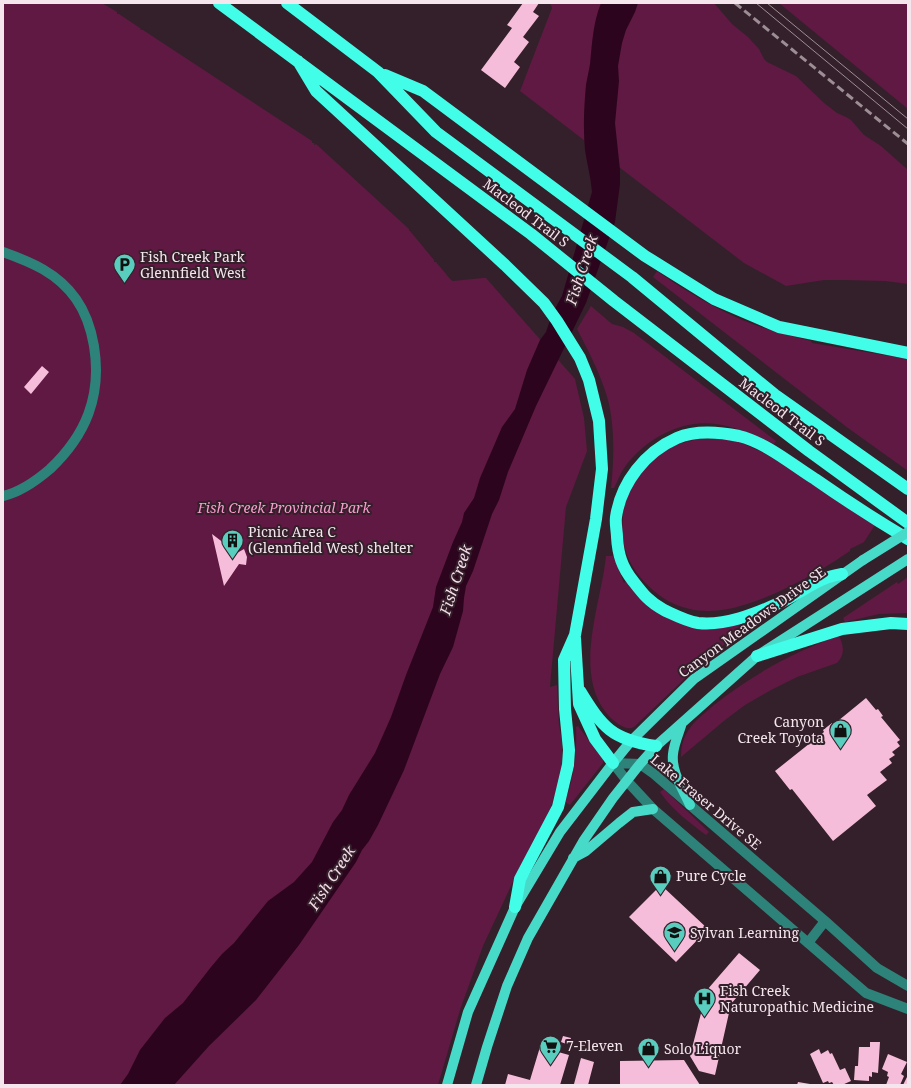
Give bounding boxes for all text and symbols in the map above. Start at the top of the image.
street label: Macleod Trail S [479,174,573,251]
water label: Fish Creek [560,232,602,308]
place label: Fish Creek Park Glennfield West [140,247,246,282]
parking icon: Fish Creek Park Glennfield West [111,252,137,285]
street label: Macleod Trail S [735,373,829,450]
park label: Fish Creek Provincial Park [196,498,372,517]
place label: Picnic Area C (Glennfield West) shelter [248,522,414,557]
building icon: Picnic Area C (Glennfield West) shelter [219,527,245,560]
water label: Fish Creek [434,542,476,618]
street label: Canyon Meadows Drive SE [674,561,829,682]
place label: Canyon Creek Toyota [738,712,824,747]
shop icon: Canyon Creek Toyota [827,717,853,750]
street label: Lake Fraser Drive SE [647,750,766,854]
water label: Fish Creek [302,841,360,914]
shop icon: Pure Cycle [647,863,673,896]
place label: Pure Cycle [676,866,746,885]
school or university icon: Sylvan Learning [662,920,688,953]
place label: Sylvan Learning [690,923,799,942]
place label: Fish Creek Naturopathic Medicine [720,981,874,1016]
hospital icon: Fish Creek Naturopathic Medicine [692,986,718,1019]
supermarket icon: 7-Eleven [537,1033,563,1066]
place label: 7-Eleven [566,1036,623,1055]
shop icon: Solo Liquor [635,1036,661,1069]
place label: Solo Liquor [664,1039,742,1058]

